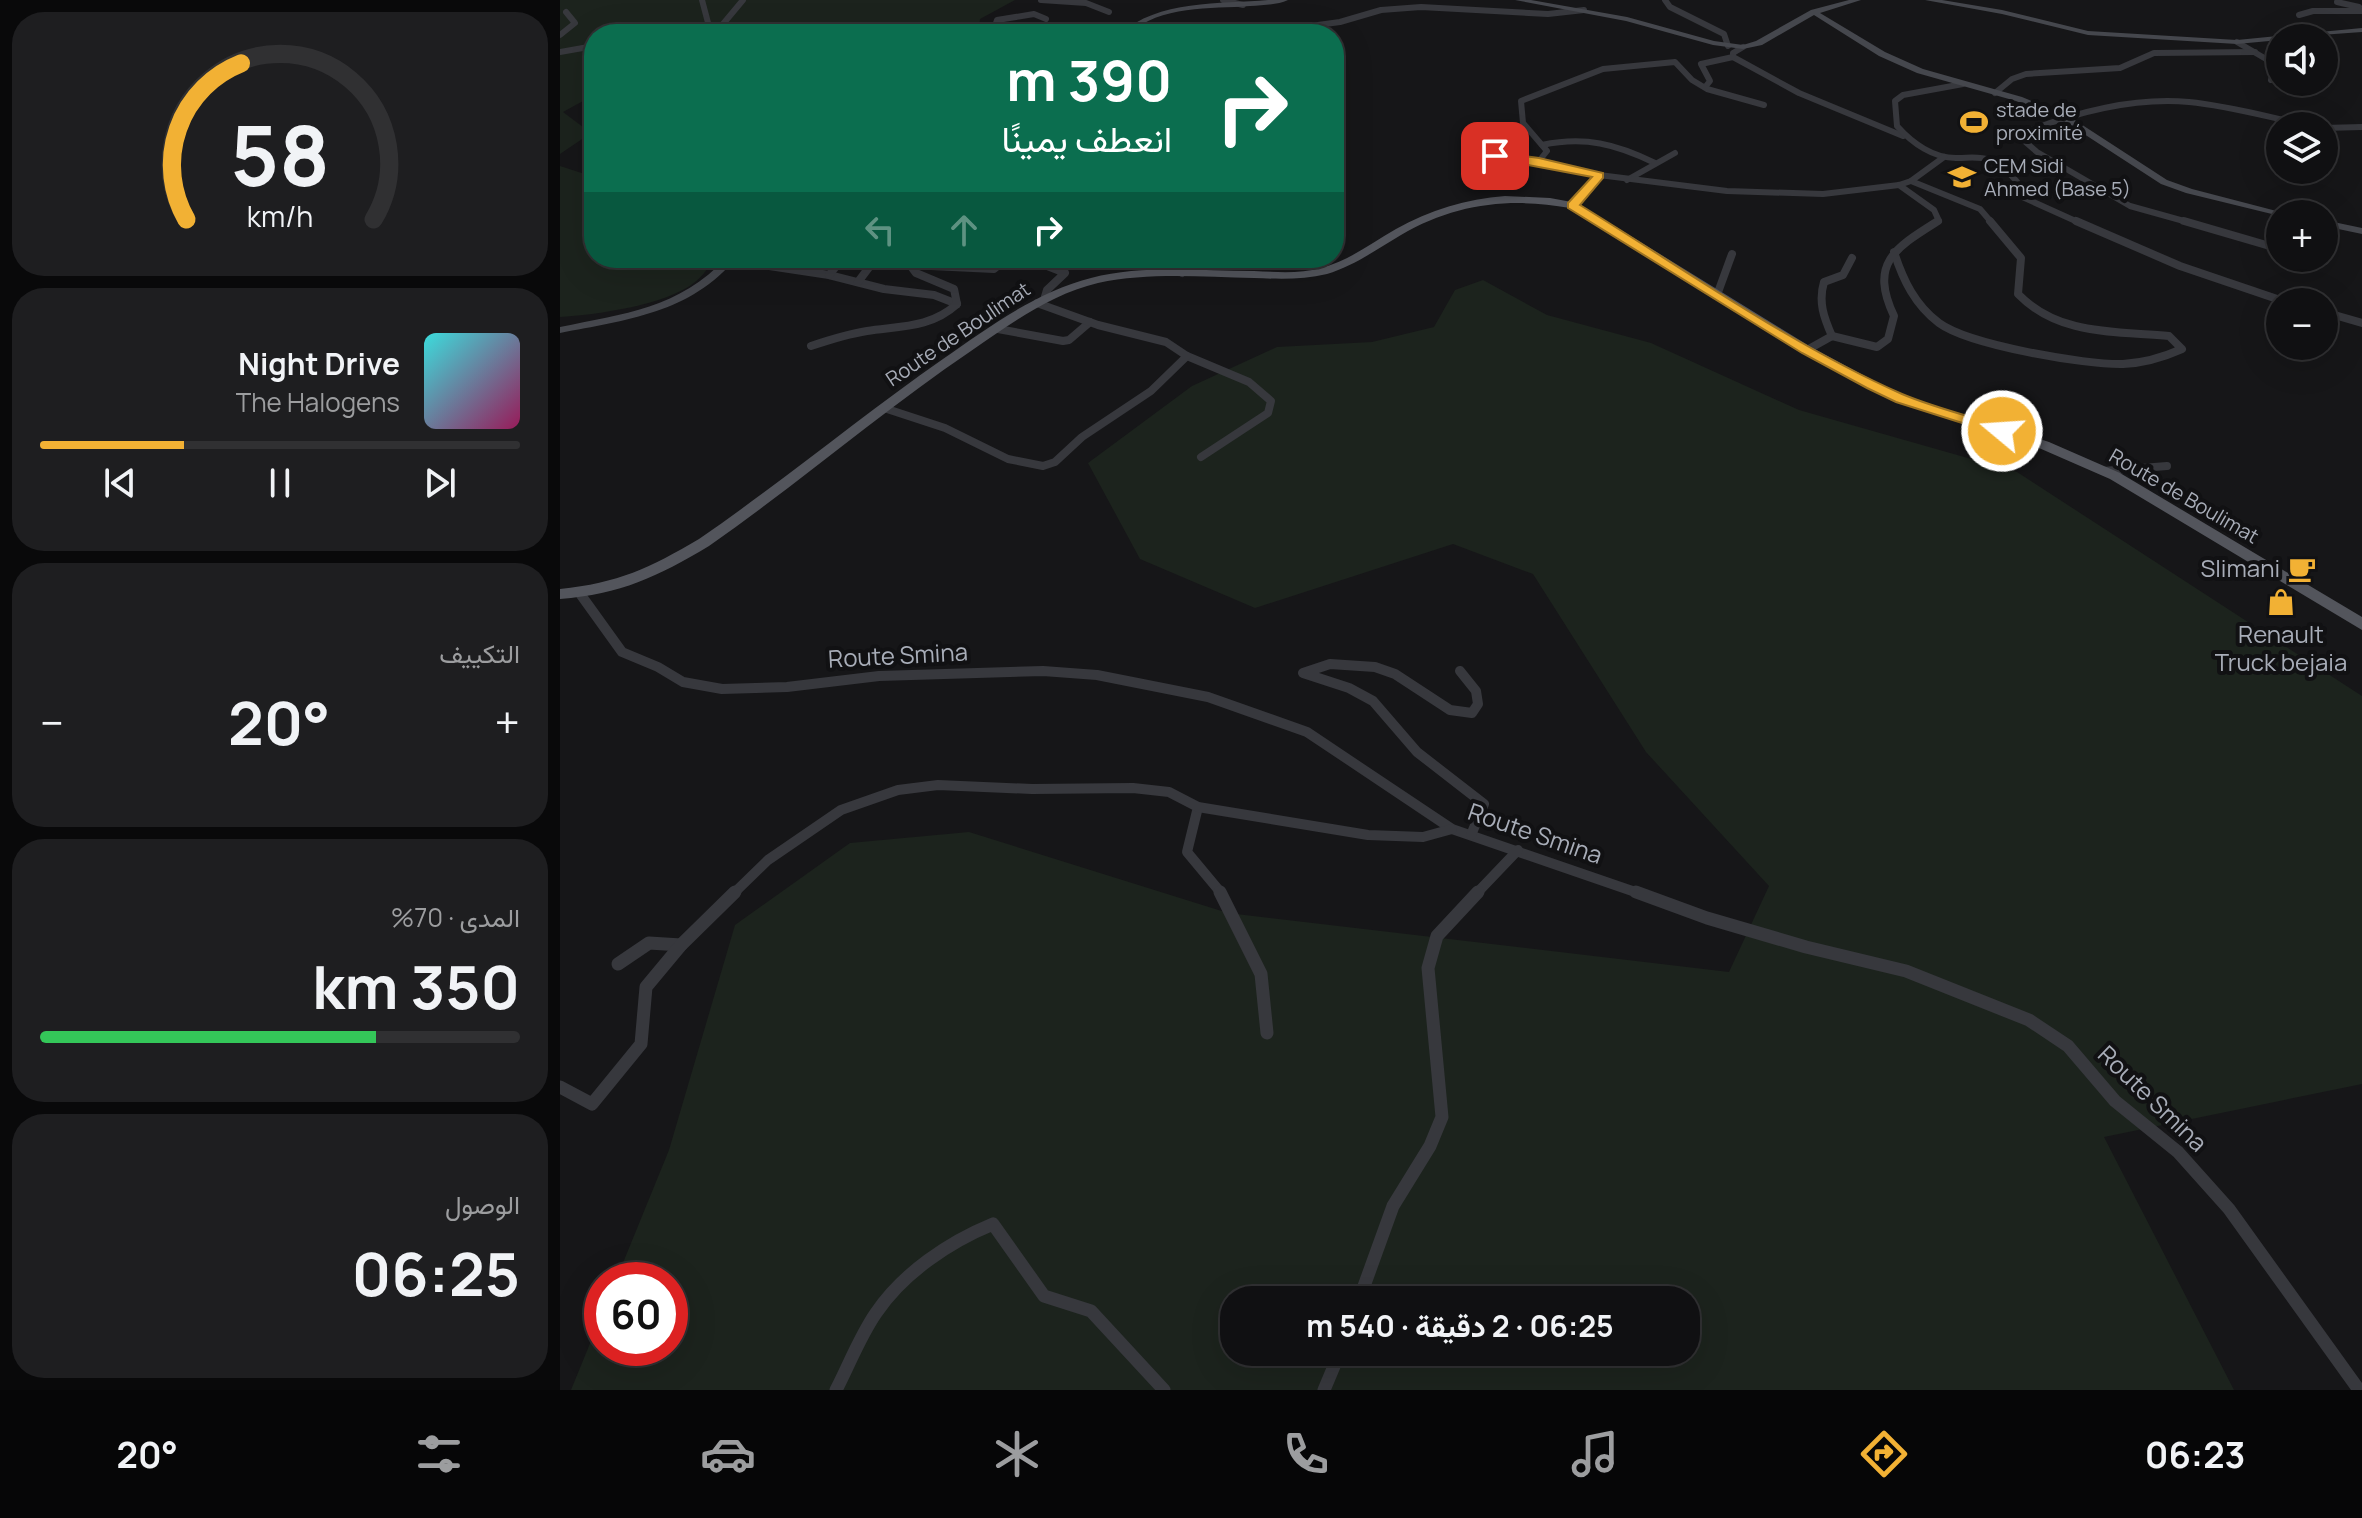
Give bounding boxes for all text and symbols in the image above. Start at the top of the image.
map controls [2266,24,2338,360]
button: sound [2266,24,2338,96]
text: 390 m [1006,41,1172,118]
icon: right [1200,56,1304,160]
text: 58 [230,96,330,210]
place label: stade de proximité [1996,96,2083,146]
sports icon: stade de proximité [1959,107,1989,137]
button: layers [2266,112,2338,184]
text: انعطف يمينًا [1001,114,1172,163]
pin [1461,122,1529,190]
icon: arrive [1473,134,1517,178]
place label: CEM Sidi Ahmed (Base 5) [1984,152,2131,202]
school or university icon: CEM Sidi Ahmed (Base 5) [1947,162,1977,192]
text: km/h [247,197,313,236]
button: + [2266,200,2338,272]
icon: left [858,208,902,252]
icon: ahead [942,208,986,252]
icon: right [1026,208,1070,252]
street label: Route de Boulimat [880,275,1035,392]
button: − [2266,288,2338,360]
text: Night Drive [238,343,400,384]
text: The Halogens [236,384,400,420]
position arrow [1960,389,2044,473]
street label: Route de Boulimat [2105,442,2264,549]
icon: previous [98,461,142,505]
icon: pause [258,461,302,505]
icon: next [418,461,462,505]
place label: Slimani [2200,551,2280,584]
cafe icon: Slimani [2287,554,2317,584]
shop icon: Renault Truck bejaia [2266,587,2296,617]
place label: Renault Truck bejaia [2215,617,2347,678]
street label: Route Smina [827,634,969,675]
text: التكييف [439,635,520,671]
text: 20° [228,681,330,763]
text: − [40,692,64,752]
text: + [495,692,520,752]
street label: Route Smina [1464,794,1607,871]
text: المدى · 70% [391,899,520,935]
text: 350 km [312,945,520,1027]
street label: Route Smina [2091,1037,2215,1158]
text: الوصول [445,1186,520,1222]
text: 06:25 [352,1232,520,1314]
speed limit sign: 60 [584,1262,688,1366]
text: 06:25 · 2 دقيقة · 540 m [1306,1305,1614,1346]
icon: filters [411,1426,467,1482]
icon: car [700,1426,756,1482]
icon: climate [989,1426,1045,1482]
icon: phone [1278,1426,1334,1482]
icon: music [1567,1426,1623,1482]
icon: directions [1856,1426,1912,1482]
text: 20° [117,1430,178,1479]
text: 06:23 [2145,1430,2246,1479]

